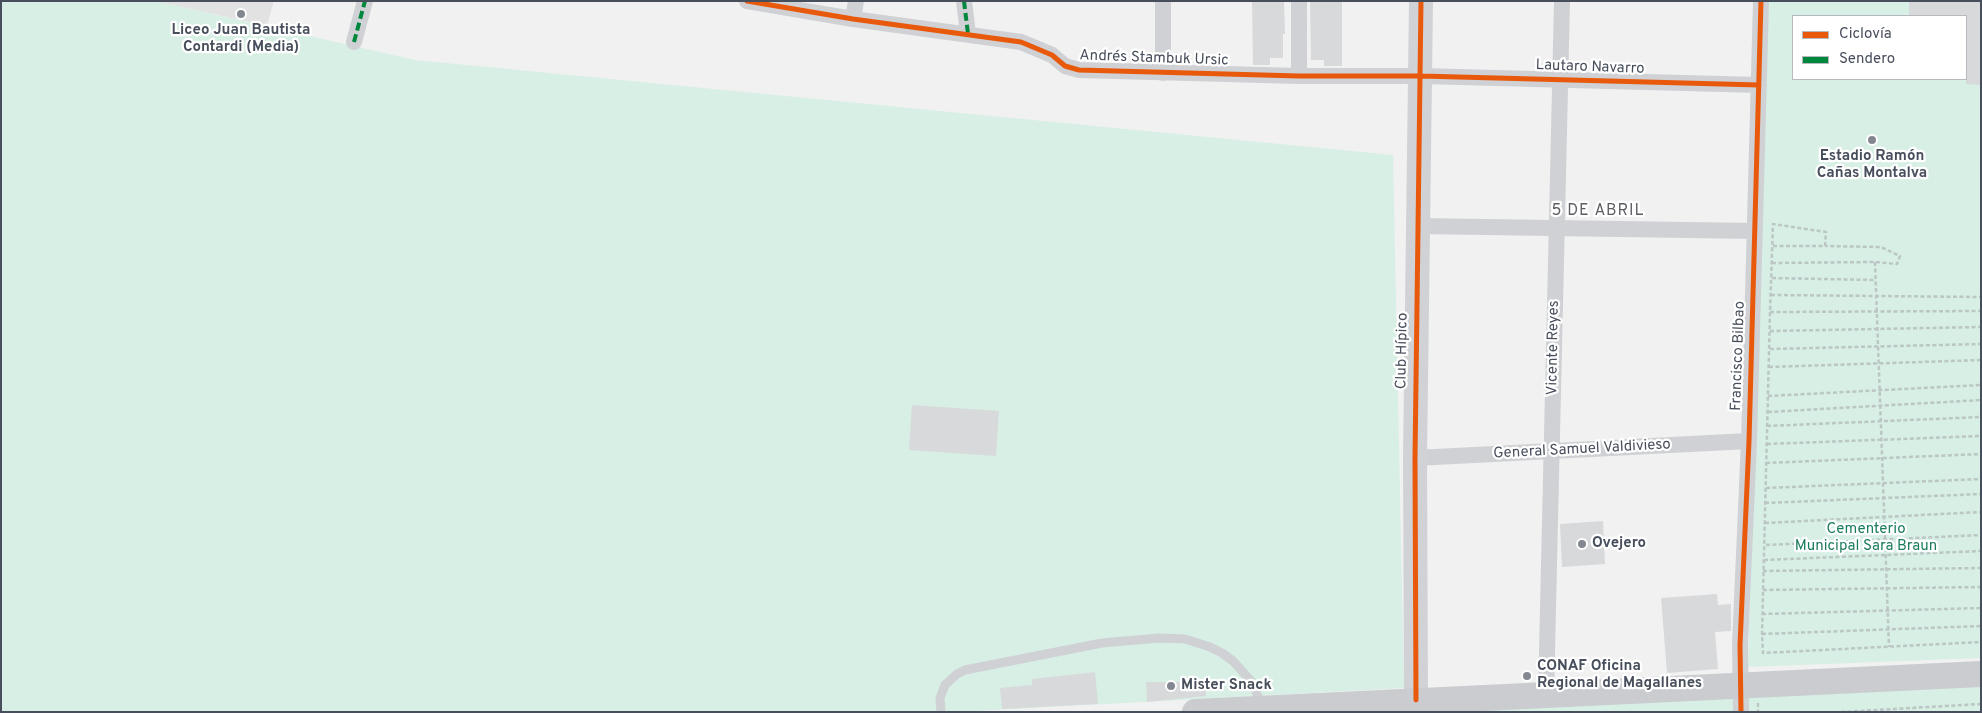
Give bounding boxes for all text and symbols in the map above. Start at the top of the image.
marker: Liceo Juan Bautista Contardi (Media) [235,8,247,20]
legend [1792,15,1967,80]
place label: Liceo Juan Bautista Contardi (Media) [172,22,310,57]
text: Ciclovía [1839,25,1892,44]
street label: Andrés Stambuk Ursic [1079,47,1229,71]
text: Sendero [1839,50,1895,69]
street label: Lautaro Navarro [1535,57,1645,79]
marker: Estadio Ramón Cañas Montalva [1866,134,1878,146]
place label: Estadio Ramón Cañas Montalva [1817,148,1927,183]
district label: 5 DE ABRIL [1550,202,1646,222]
street label: Vicente Reyes [1544,300,1564,396]
street label: Francisco Bilbao [1728,301,1750,411]
street label: Club Hípico [1393,313,1413,389]
street label: General Samuel Valdivieso [1493,436,1671,464]
park label: Cementerio Municipal Sara Braun [1795,521,1937,556]
place label: Ovejero [1592,535,1646,553]
marker: Ovejero [1576,538,1588,550]
place label: CONAF Oficina Regional de Magallanes [1537,658,1702,693]
marker: CONAF Oficina Regional de Magallanes [1521,670,1533,682]
place label: Mister Snack [1181,677,1272,695]
marker: Mister Snack [1165,680,1177,692]

